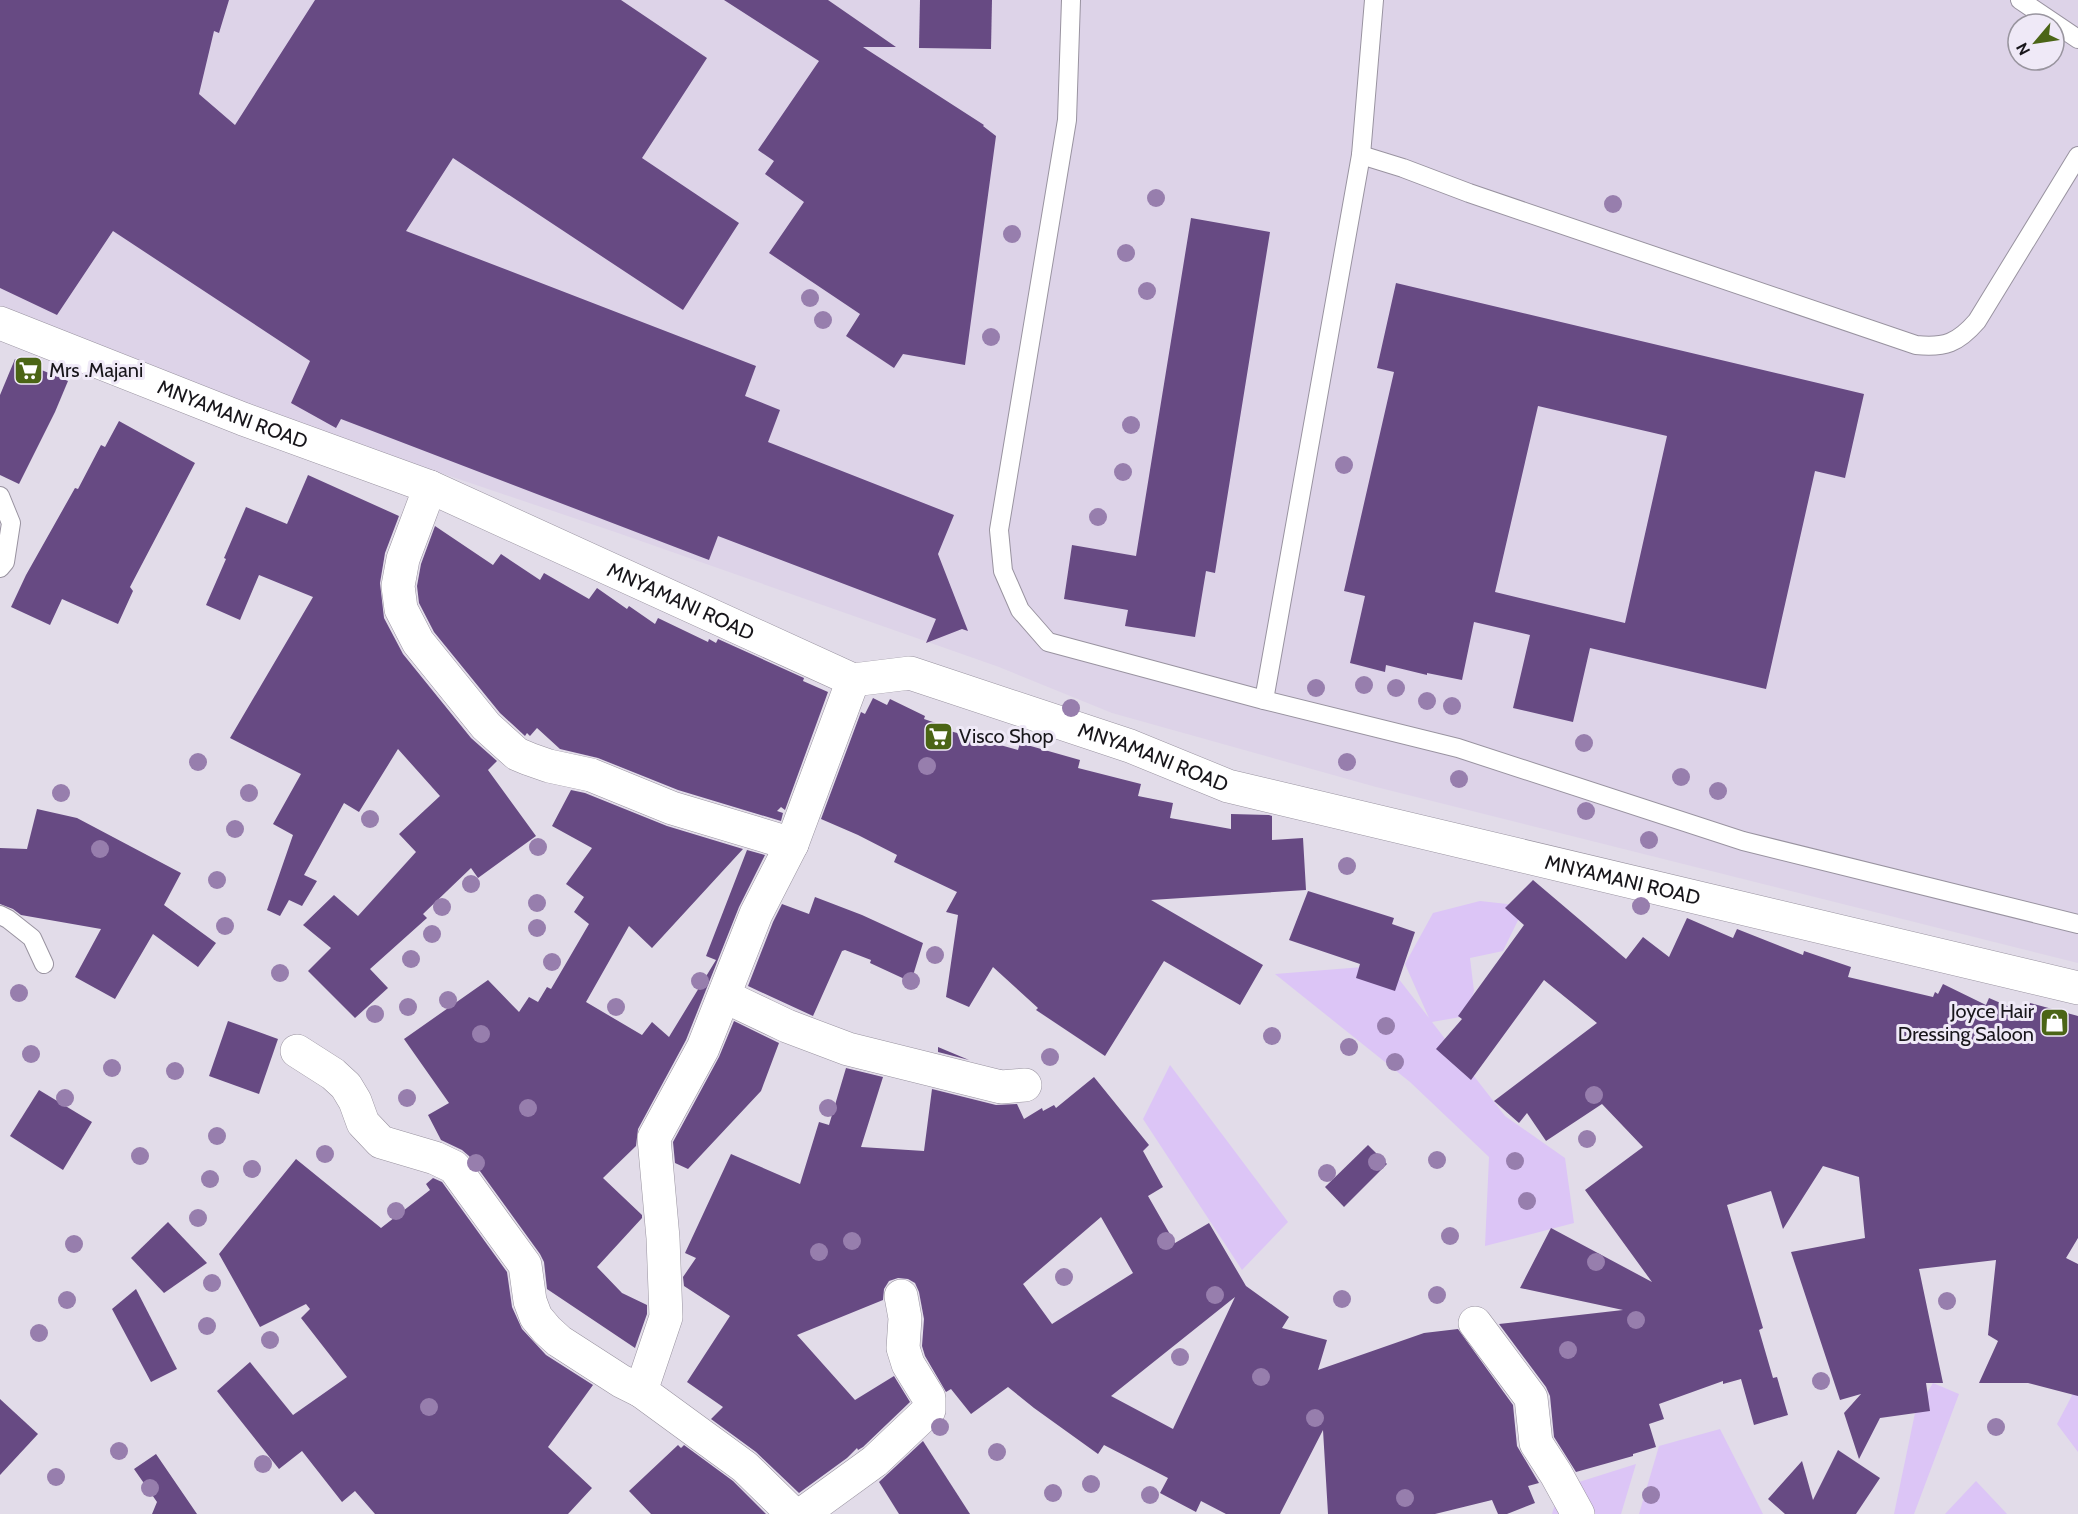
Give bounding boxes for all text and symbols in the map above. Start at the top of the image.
north arrow [2006,12,2066,72]
text: N [2012,39,2034,59]
supermarket icon: Mrs .Majani [12,354,44,386]
place label: Mrs .Majani [49,358,143,382]
street label: MNYAMANI ROAD [154,374,311,454]
street label: MNYAMANI ROAD [604,558,758,645]
street label: MNYAMANI ROAD [1075,718,1232,797]
supermarket icon: Visco Shop [922,720,954,752]
place label: Visco Shop [959,724,1054,748]
street label: MNYAMANI ROAD [1543,850,1703,910]
place label: Joyce Hair Dressing Saloon [1898,999,2035,1046]
shop icon: Joyce Hair Dressing Saloon [2039,1006,2071,1038]

